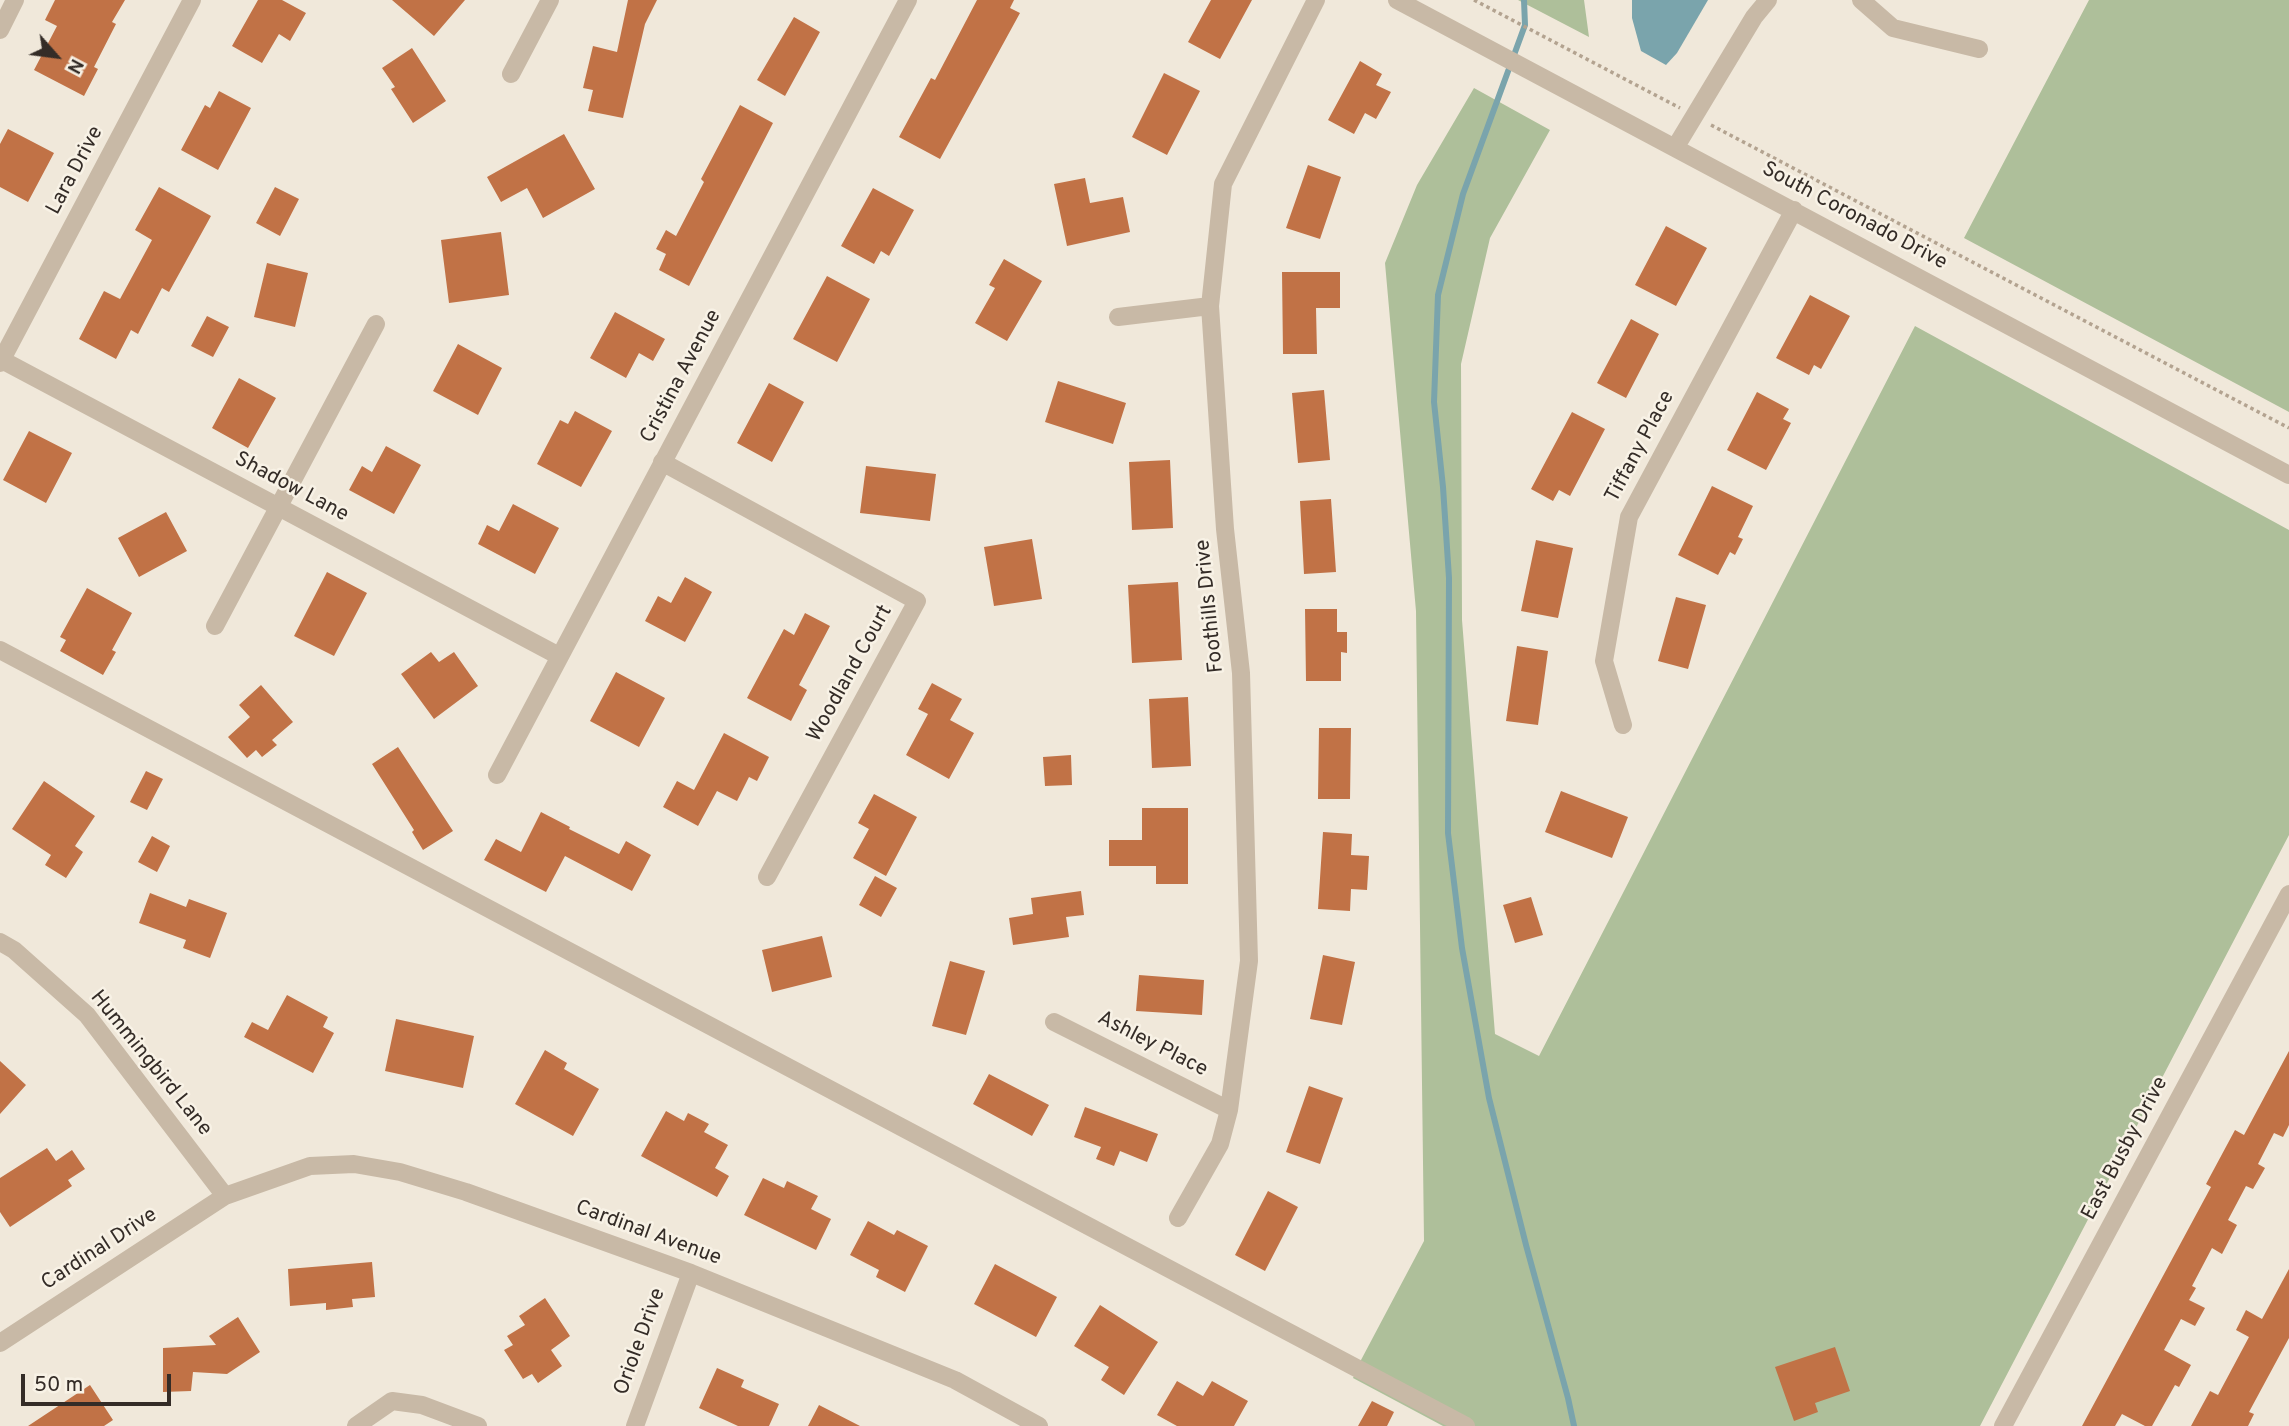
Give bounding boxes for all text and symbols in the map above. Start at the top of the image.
north arrow [21,21,91,91]
text: N [61,54,88,78]
street label: Lara Drive [42,122,110,220]
street label: South Coronado Drive [1757,158,1951,276]
street label: Cristina Avenue [636,306,728,448]
street label: Tiffany Place [1601,387,1681,507]
street label: Shadow Lane [230,447,352,529]
street label: Foothills Drive [1191,538,1231,674]
street label: Woodland Court [803,601,899,747]
street label: Hummingbird Lane [84,986,216,1142]
street label: Ashley Place [1093,1006,1211,1084]
street label: East Busby Drive [2078,1073,2174,1225]
street label: Cardinal Avenue [572,1196,724,1272]
street label: Cardinal Drive [37,1203,163,1297]
street label: Oriole Drive [610,1285,672,1399]
scale bar [24,1360,175,1404]
text: 50 m [34,1372,83,1399]

